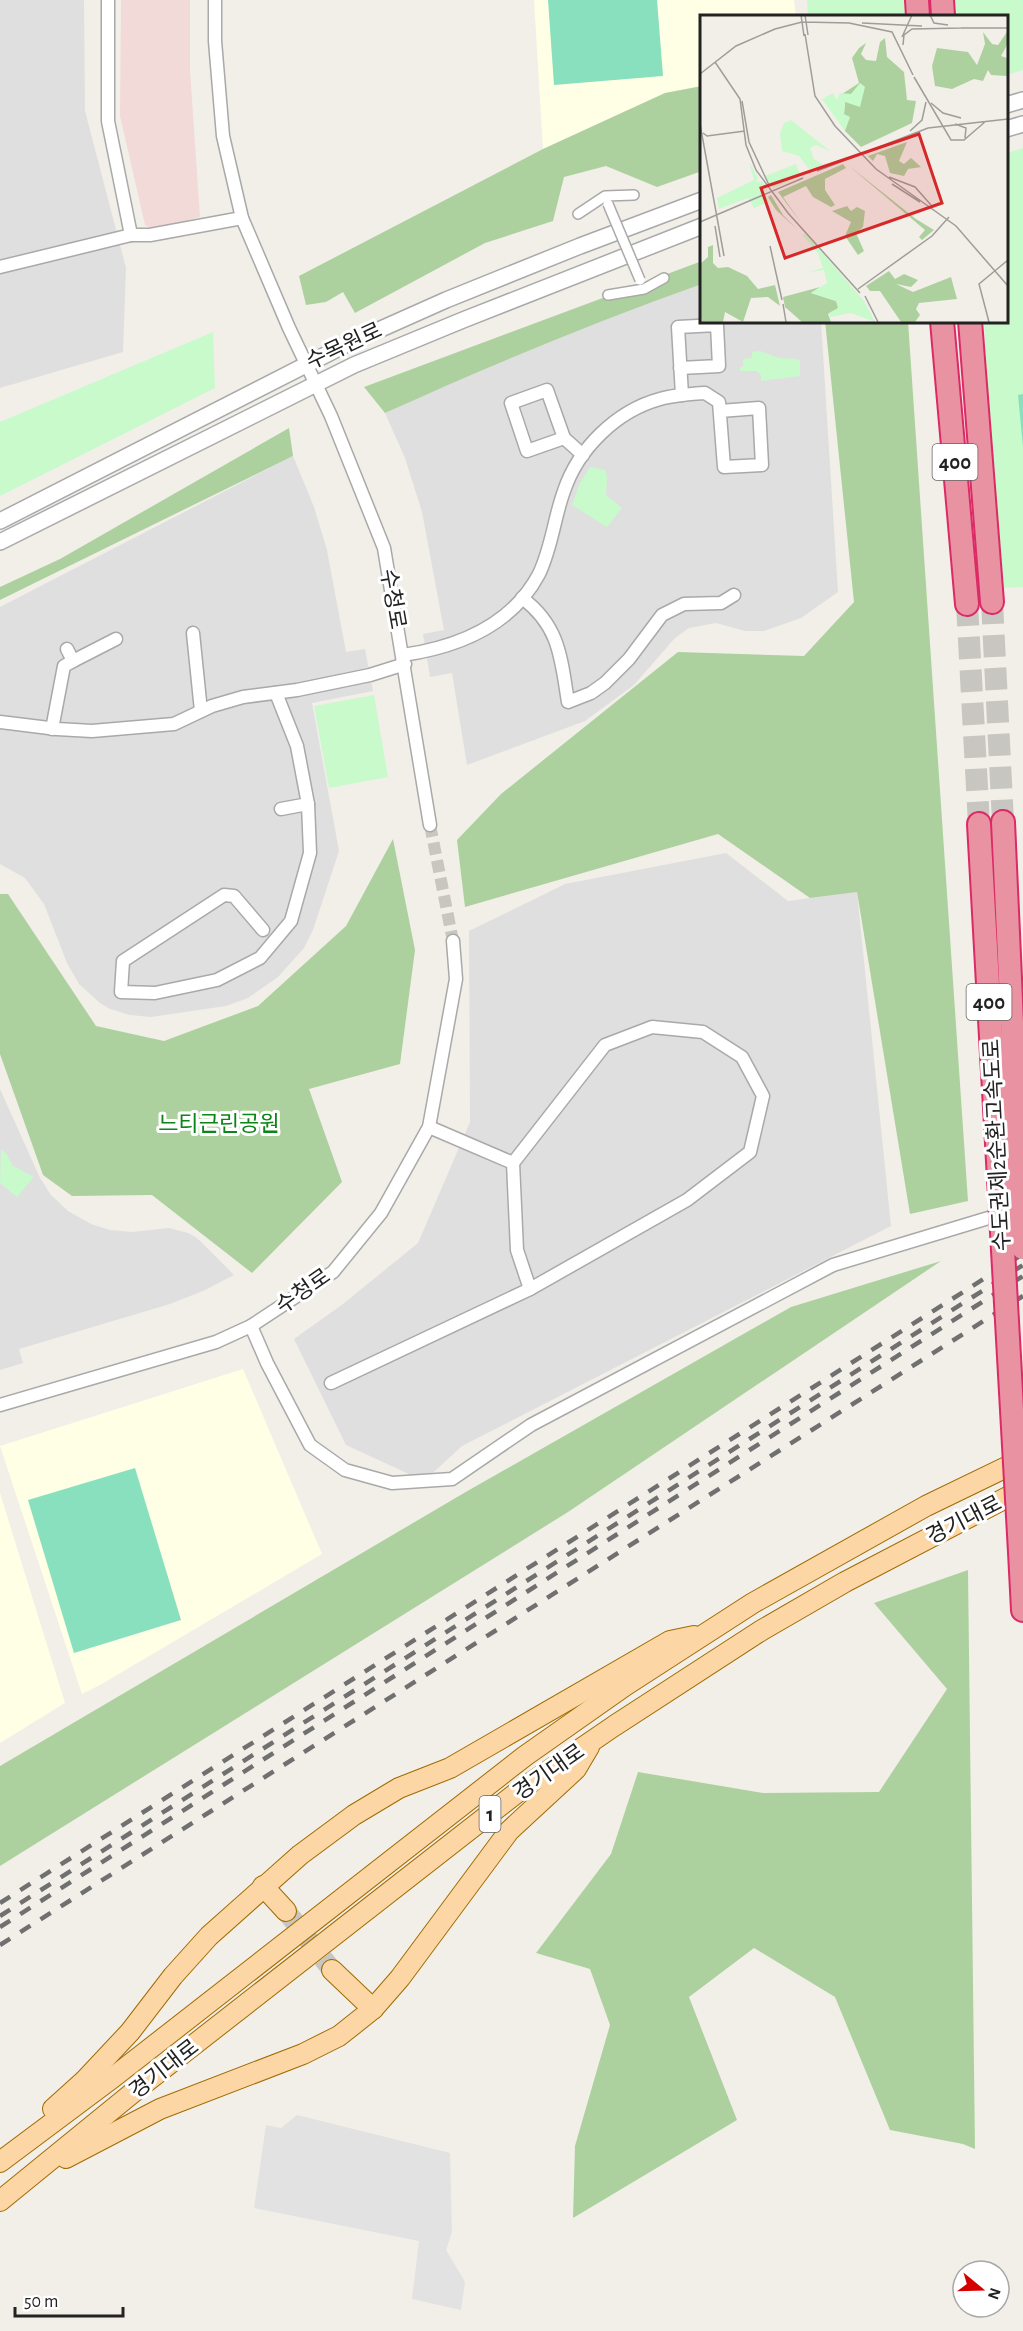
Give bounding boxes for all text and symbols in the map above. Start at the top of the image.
inset map [700,15,1008,322]
street label: 수목원로 [302,318,385,373]
road number: 400 [932,444,978,480]
street label: 수청로 [377,567,410,631]
road number: 400 [966,984,1012,1020]
street label: 수도권제2순환고속도로 [979,1038,1014,1252]
park label: 느티근린공원 [158,1112,280,1135]
street label: 수청로 [271,1264,334,1317]
street label: 경기대로 [922,1491,1005,1548]
street label: 경기대로 [509,1739,588,1804]
road number: 1 [480,1796,500,1832]
street label: 경기대로 [125,2035,203,2103]
north arrow [951,2259,1011,2319]
scale bar [15,2280,123,2318]
text: N [985,2286,1004,2301]
text: 50 m [24,2293,58,2311]

